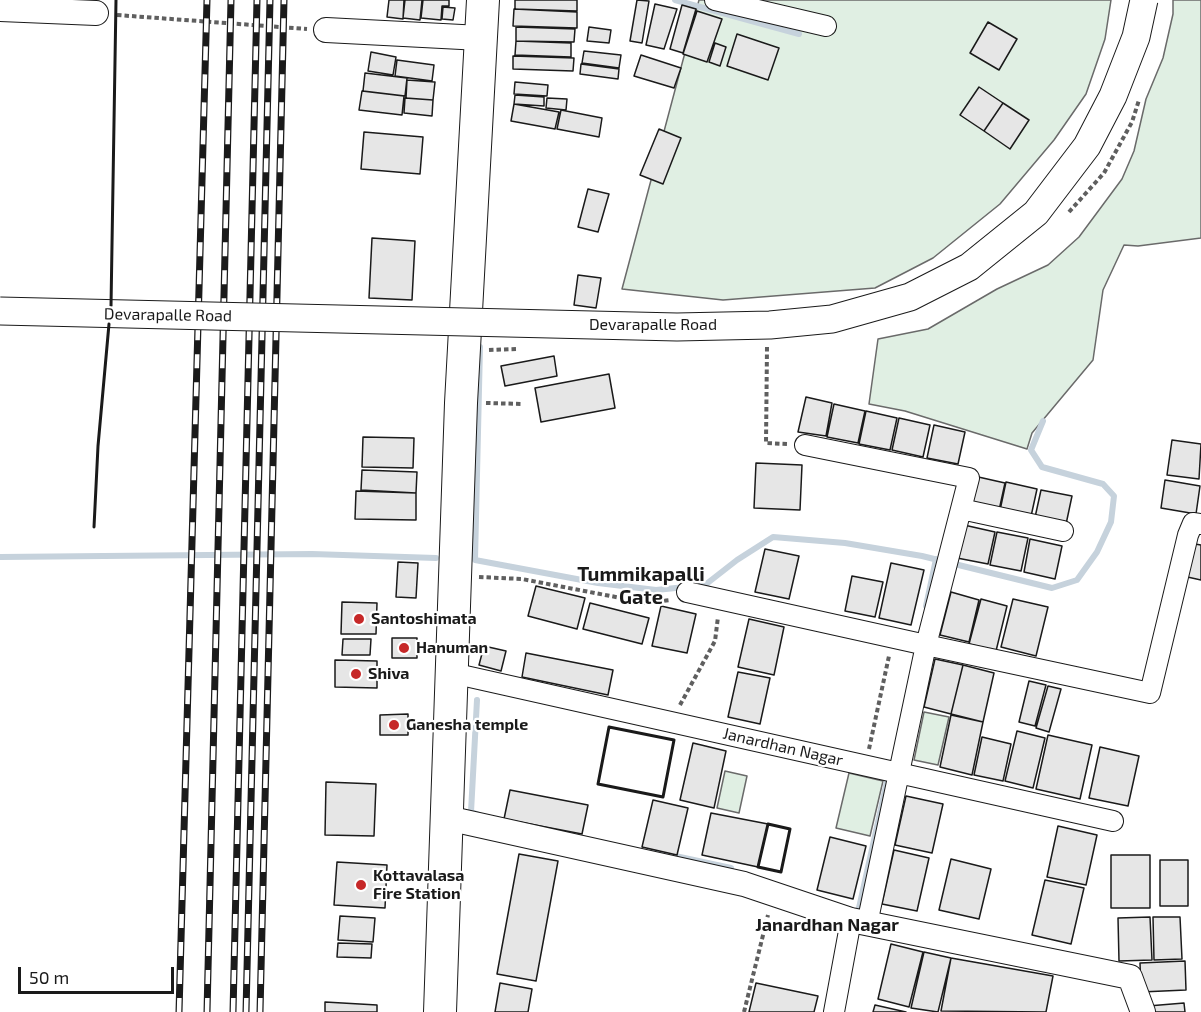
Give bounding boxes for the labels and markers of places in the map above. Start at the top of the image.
place label: Santoshimata [371,609,477,629]
marker: Santoshimata [352,612,366,626]
place label: Hanuman [416,638,488,658]
marker: Hanuman [397,641,411,655]
place label: Shiva [368,664,409,684]
marker: Shiva [349,667,363,681]
place label: Ganesha temple [406,715,528,735]
marker: Ganesha temple [387,718,401,732]
place label: Kottavalasa Fire Station [373,866,464,904]
marker: Kottavalasa Fire Station [354,878,368,892]

